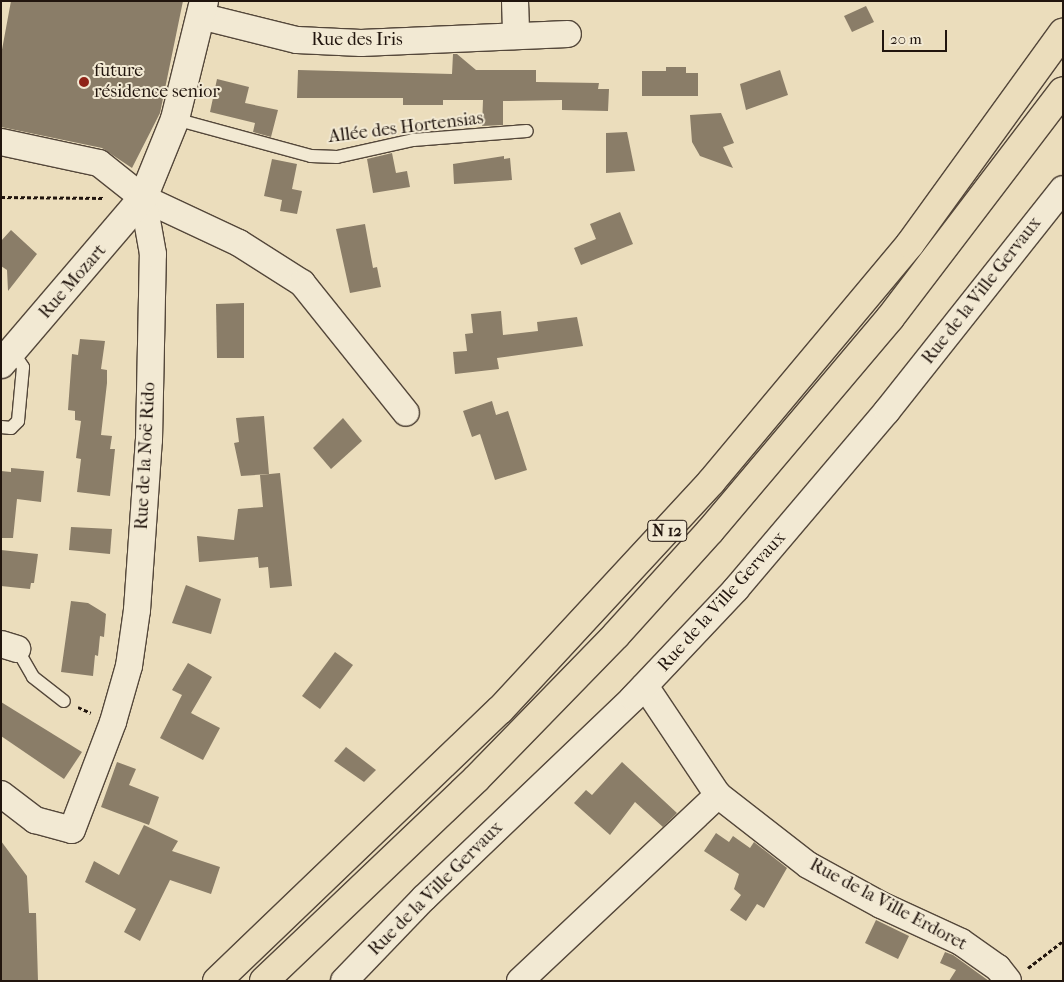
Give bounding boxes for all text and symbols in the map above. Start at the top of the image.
scale bar [884,20,949,52]
street label: Rue des Iris [311,29,403,51]
text: 20 m [890,30,922,48]
place label: future résidence senior [94,61,220,104]
marker: future résidence senior [78,76,90,88]
street label: Allée des Hortensias [327,108,485,148]
street label: Rue de la Ville Gervaux [918,213,1046,369]
street label: Rue Mozart [35,240,111,324]
street label: Rue de la Noë Rido [131,382,161,530]
road number: N 12 [647,518,687,544]
street label: Rue de la Ville Gervaux [653,528,791,676]
street label: Rue de la Ville Gervaux [364,817,508,961]
street label: Rue de la Ville Erdoret [806,854,970,956]

